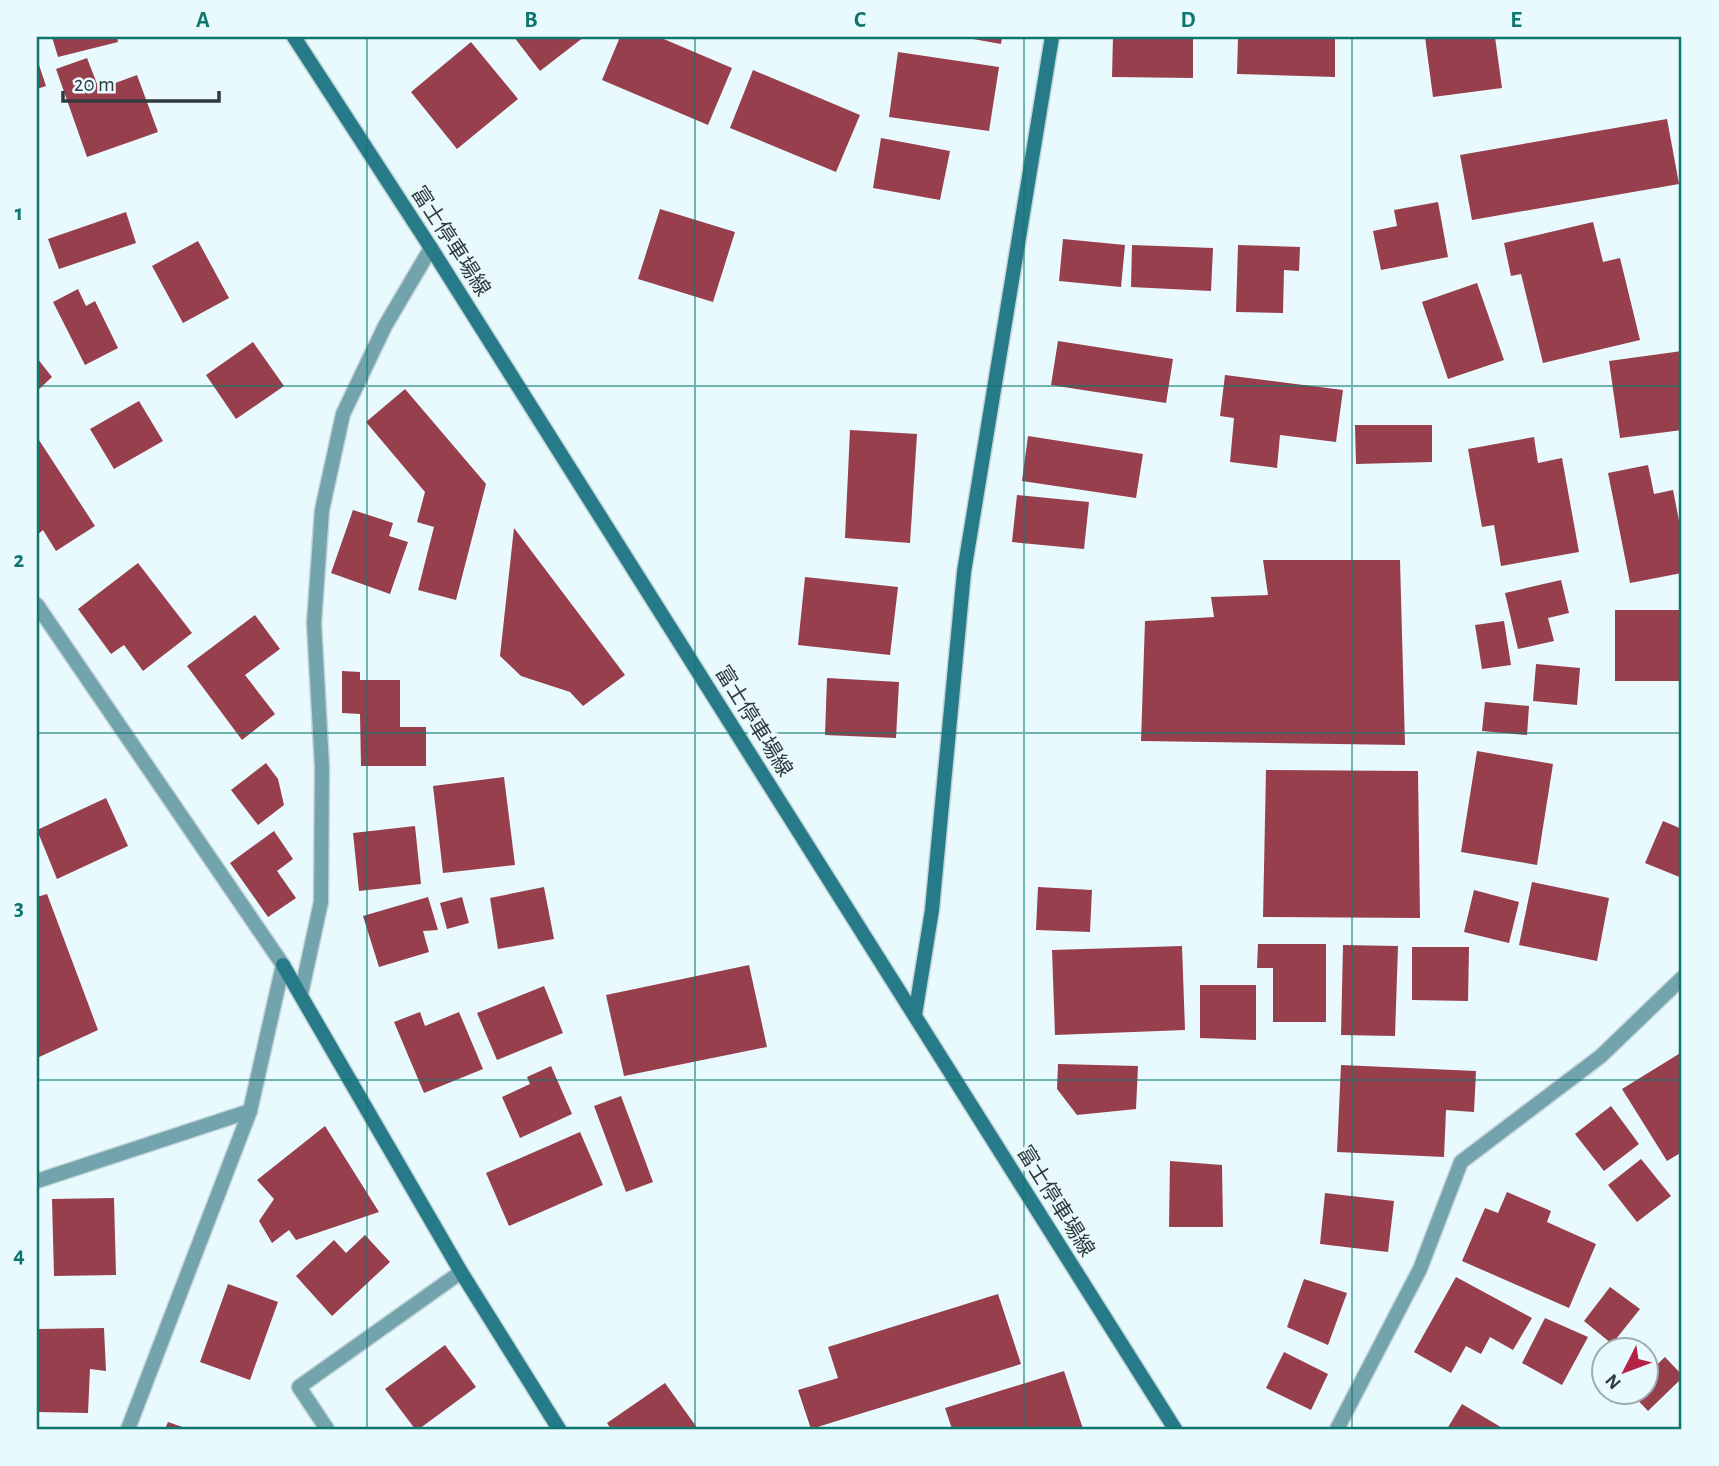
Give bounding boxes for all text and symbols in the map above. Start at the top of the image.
text: A [196,9,210,32]
text: B [524,9,538,32]
text: C [854,9,866,32]
text: D [1180,9,1196,32]
text: E [1510,9,1522,32]
scale bar [63,60,219,104]
text: 20 m [74,74,115,95]
street label: 富士停車場線 [407,182,495,300]
text: 1 [15,202,23,225]
text: 2 [14,549,25,572]
street label: 富士停車場線 [711,662,797,780]
text: 3 [14,897,24,920]
street label: 富士停車場線 [1013,1142,1099,1260]
text: 4 [13,1244,25,1267]
north arrow [1590,1336,1660,1406]
text: N [1602,1370,1625,1393]

